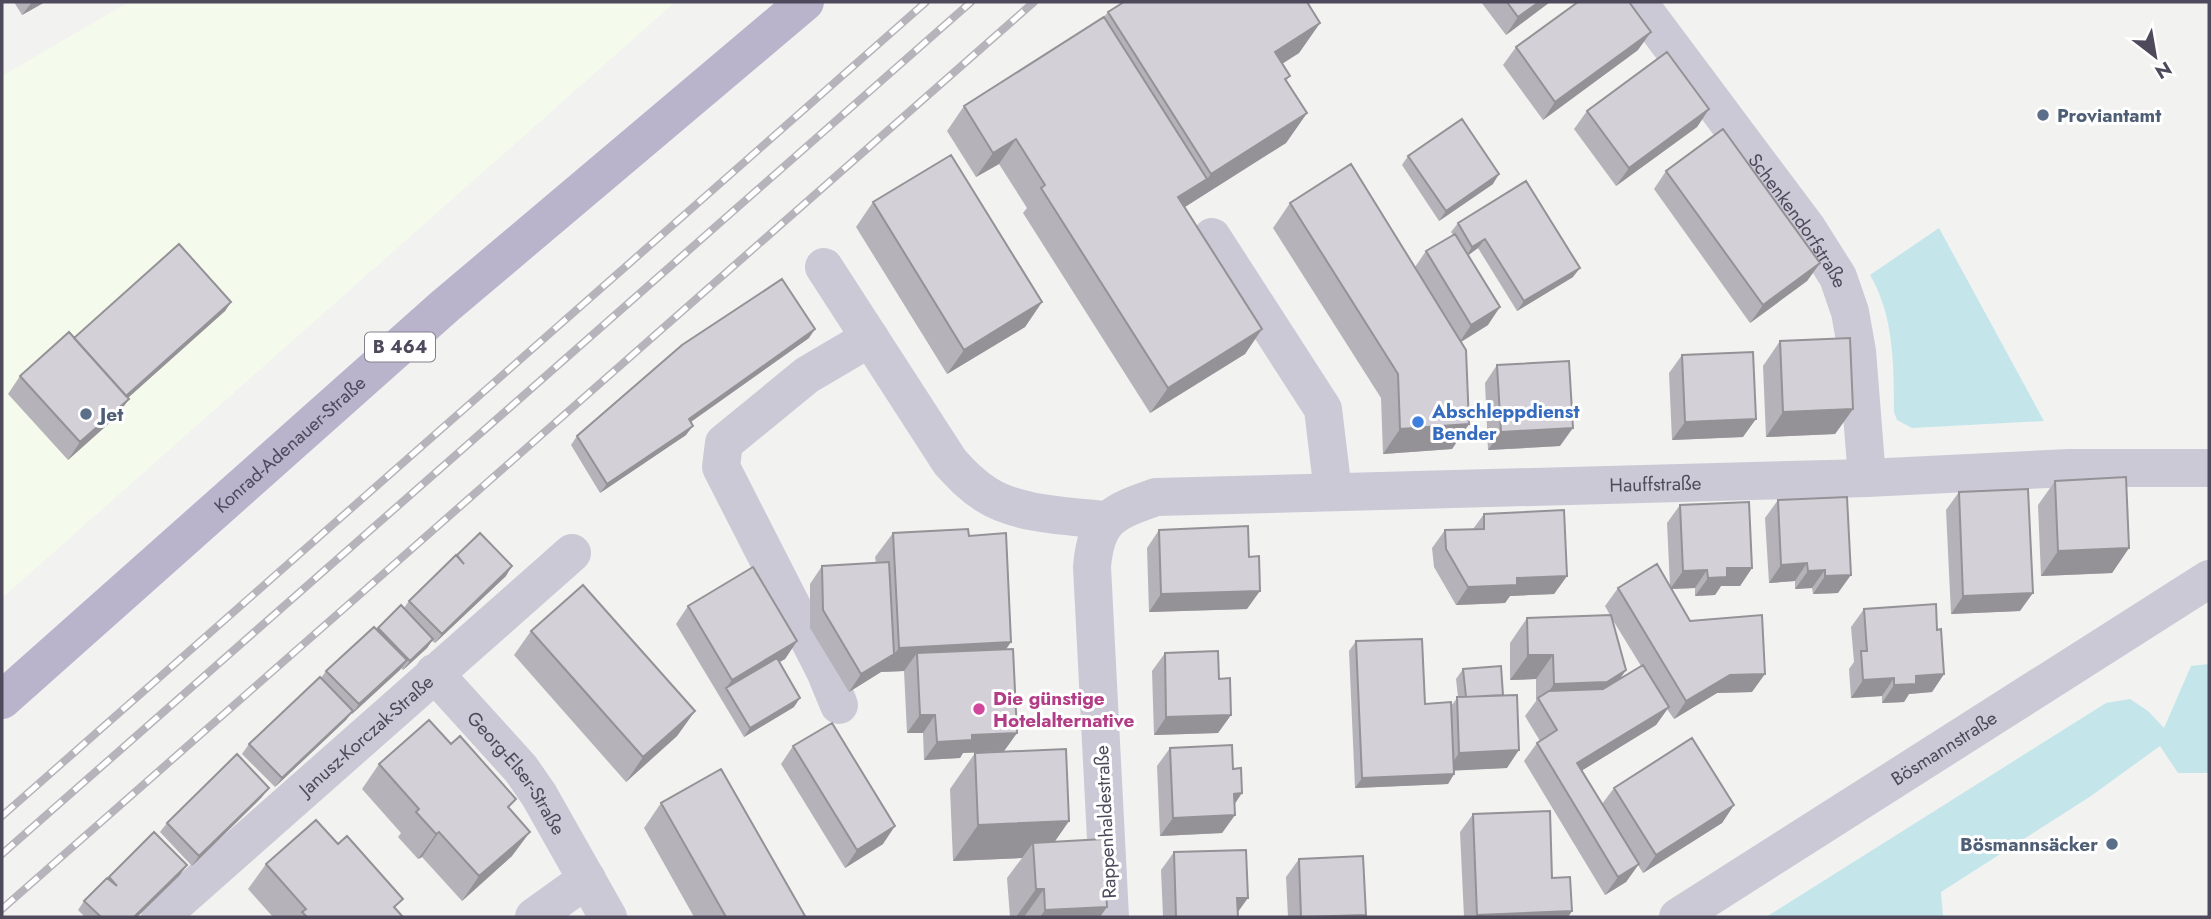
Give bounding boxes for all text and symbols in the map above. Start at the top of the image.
north arrow [2120,21,2190,91]
text: N [2150,55,2177,86]
place label: Proviantamt [2057,102,2161,129]
marker: Proviantamt [2035,107,2051,123]
street label: Schenkendorfstraße [1742,148,1854,291]
road number: B 464 [365,332,435,362]
street label: Konrad-Adenauer-Straße [208,370,372,519]
place label: Abschleppdienst Bender [1431,398,1580,447]
place label: Jet [96,401,123,428]
marker: Jet [78,406,94,422]
marker: Abschleppdienst Bender [1410,414,1426,430]
street label: Hauffstraße [1609,469,1702,499]
street label: Janusz-Korczak-Straße [291,668,440,804]
place label: Die günstige Hotelalternative [993,685,1134,734]
marker: Die günstige Hotelalternative [971,701,987,717]
street label: Bösmannstraße [1886,704,2002,792]
street label: Georg-Elser-Straße [461,705,572,840]
street label: Rappenhaldestraße [1088,744,1123,899]
place label: Bösmannsäcker [1960,831,2098,858]
marker: Bösmannsäcker [2104,836,2120,852]

